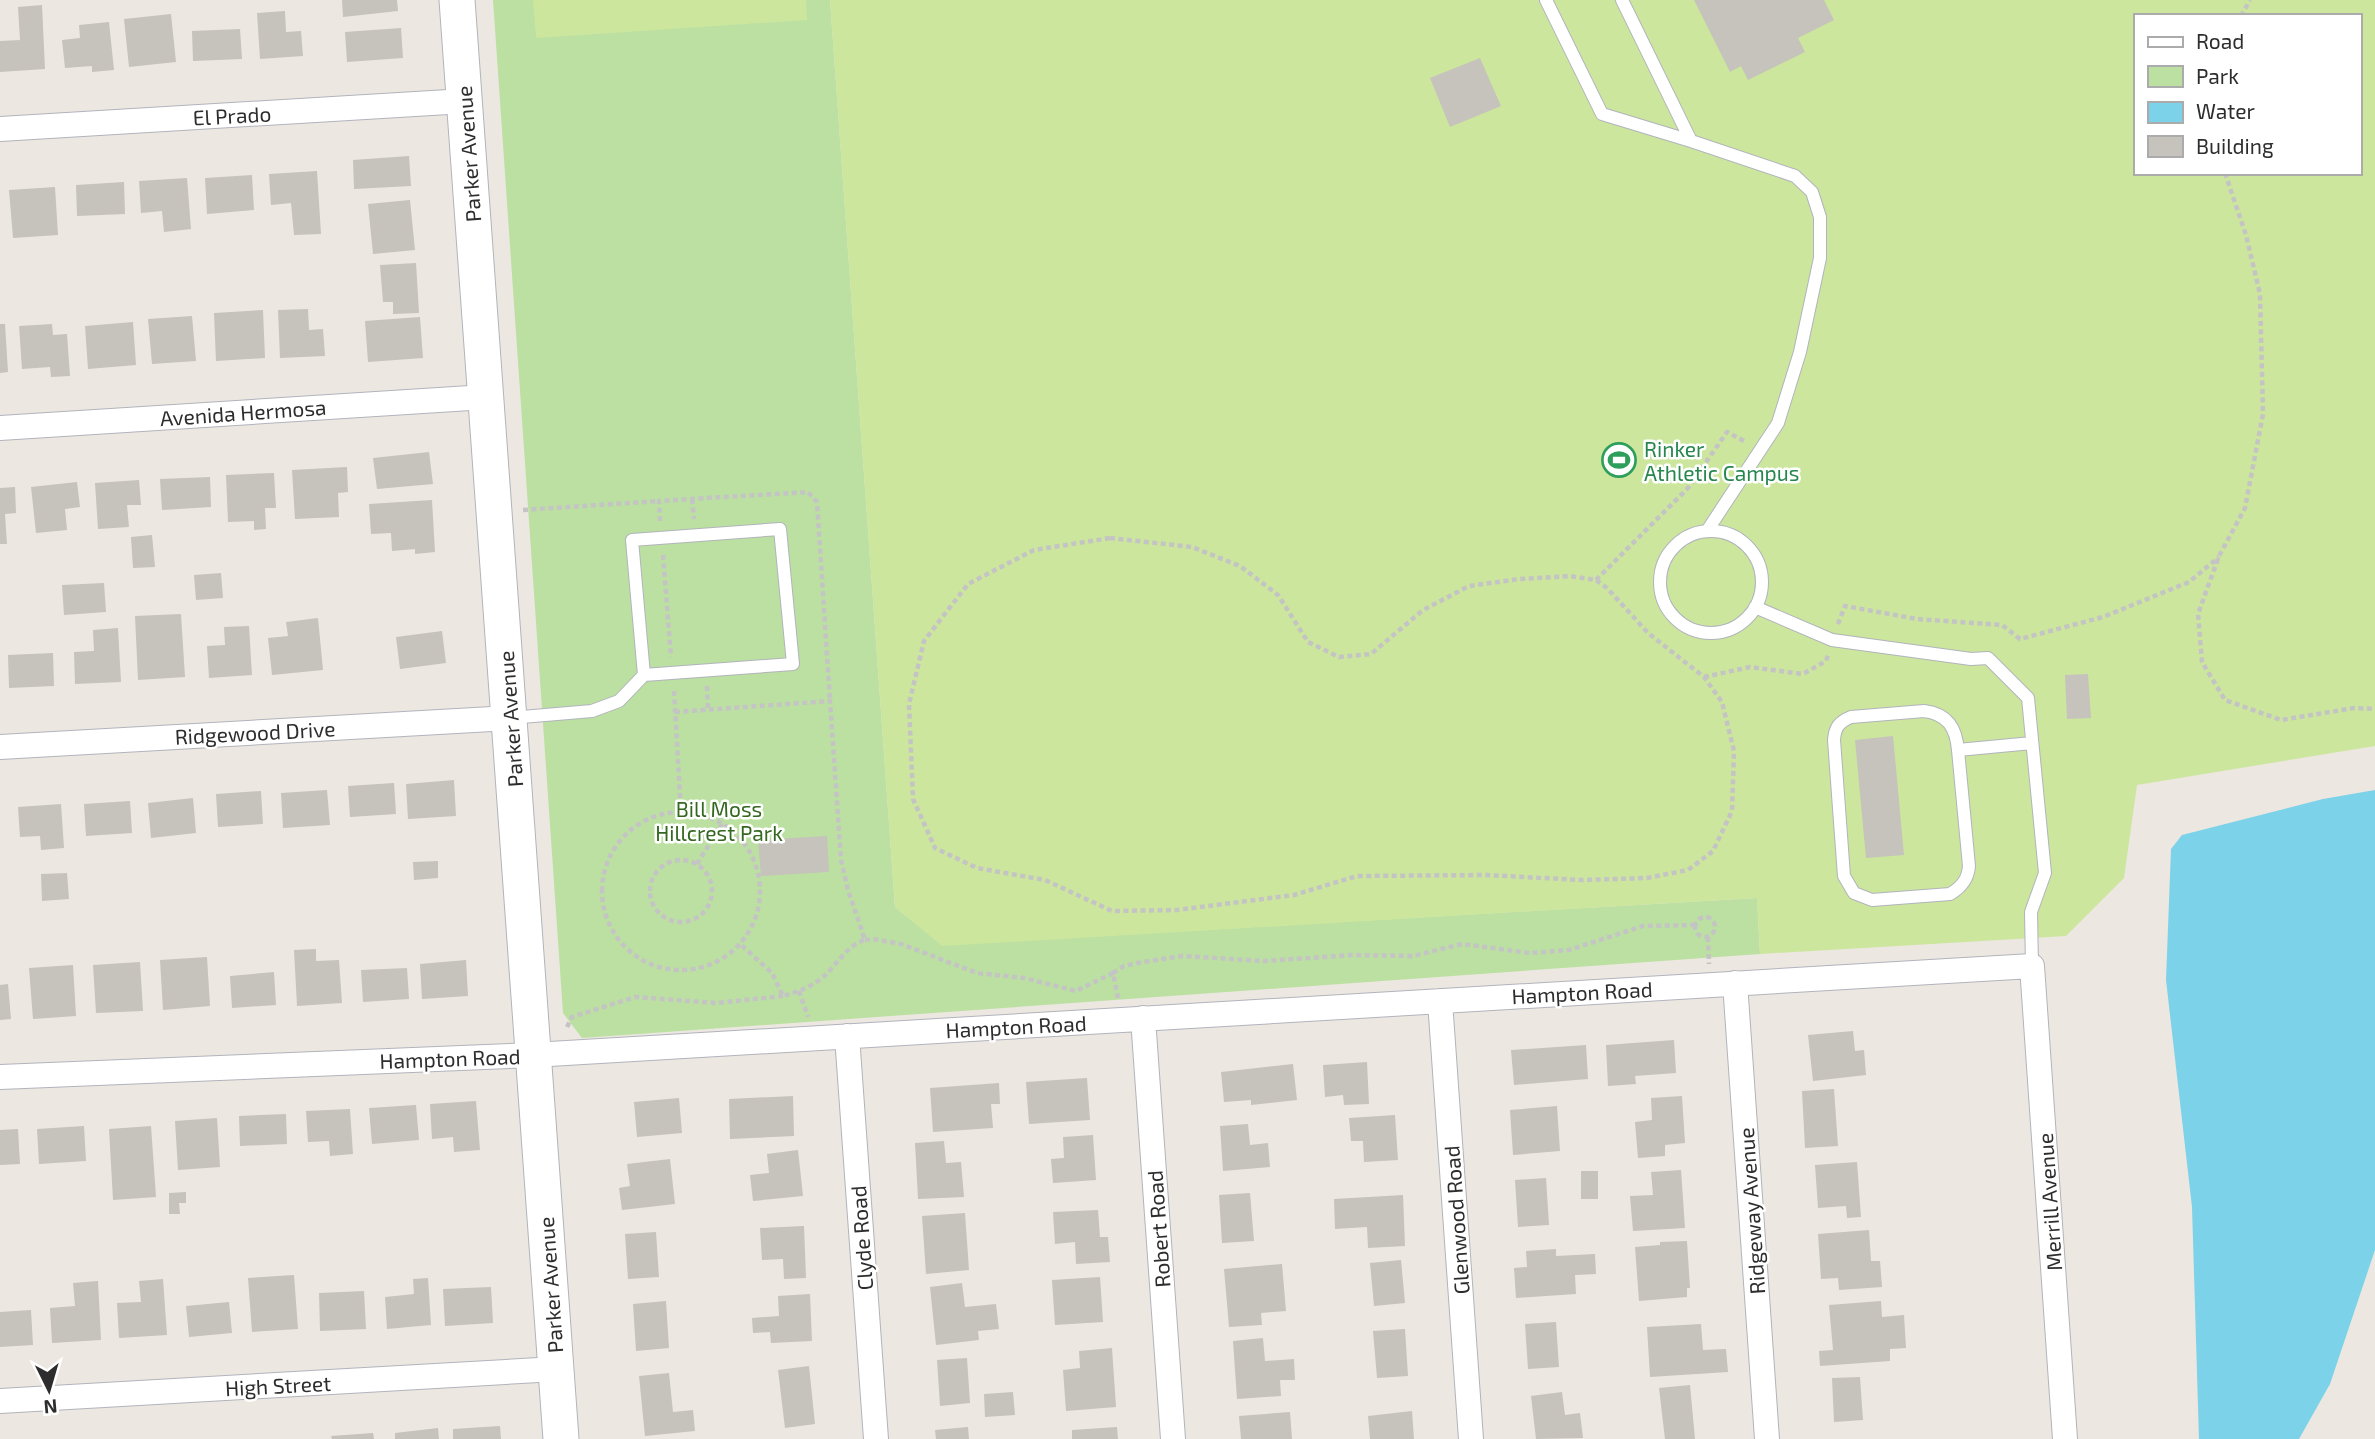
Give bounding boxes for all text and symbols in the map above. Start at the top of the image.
legend [2134,14,2361,175]
text: Road [2196,28,2244,53]
text: Park [2196,63,2239,88]
street label: Parker Avenue [451,85,485,223]
text: Water [2196,98,2255,123]
street label: El Prado [192,100,272,130]
text: Building [2196,133,2274,158]
street label: Avenida Hermosa [159,394,327,430]
place label: Rinker Athletic Campus [1644,436,1799,485]
sports icon: Rinker Athletic Campus [1600,441,1638,479]
street label: Parker Avenue [493,650,527,788]
street label: Ridgewood Drive [174,715,336,749]
park label: Bill Moss Hillcrest Park [655,796,783,845]
street label: Hampton Road [1511,976,1653,1008]
street label: Hampton Road [945,1010,1087,1042]
street label: Hampton Road [379,1043,521,1073]
street label: Ridgeway Avenue [1733,1127,1769,1295]
street label: Merrill Avenue [2032,1132,2066,1272]
street label: Glenwood Road [1438,1145,1474,1295]
street label: Robert Road [1141,1170,1175,1288]
street label: Clyde Road [845,1185,877,1291]
street label: Parker Avenue [533,1216,567,1354]
north arrow [14,1355,84,1425]
street label: High Street [224,1370,332,1400]
text: N [43,1395,58,1419]

